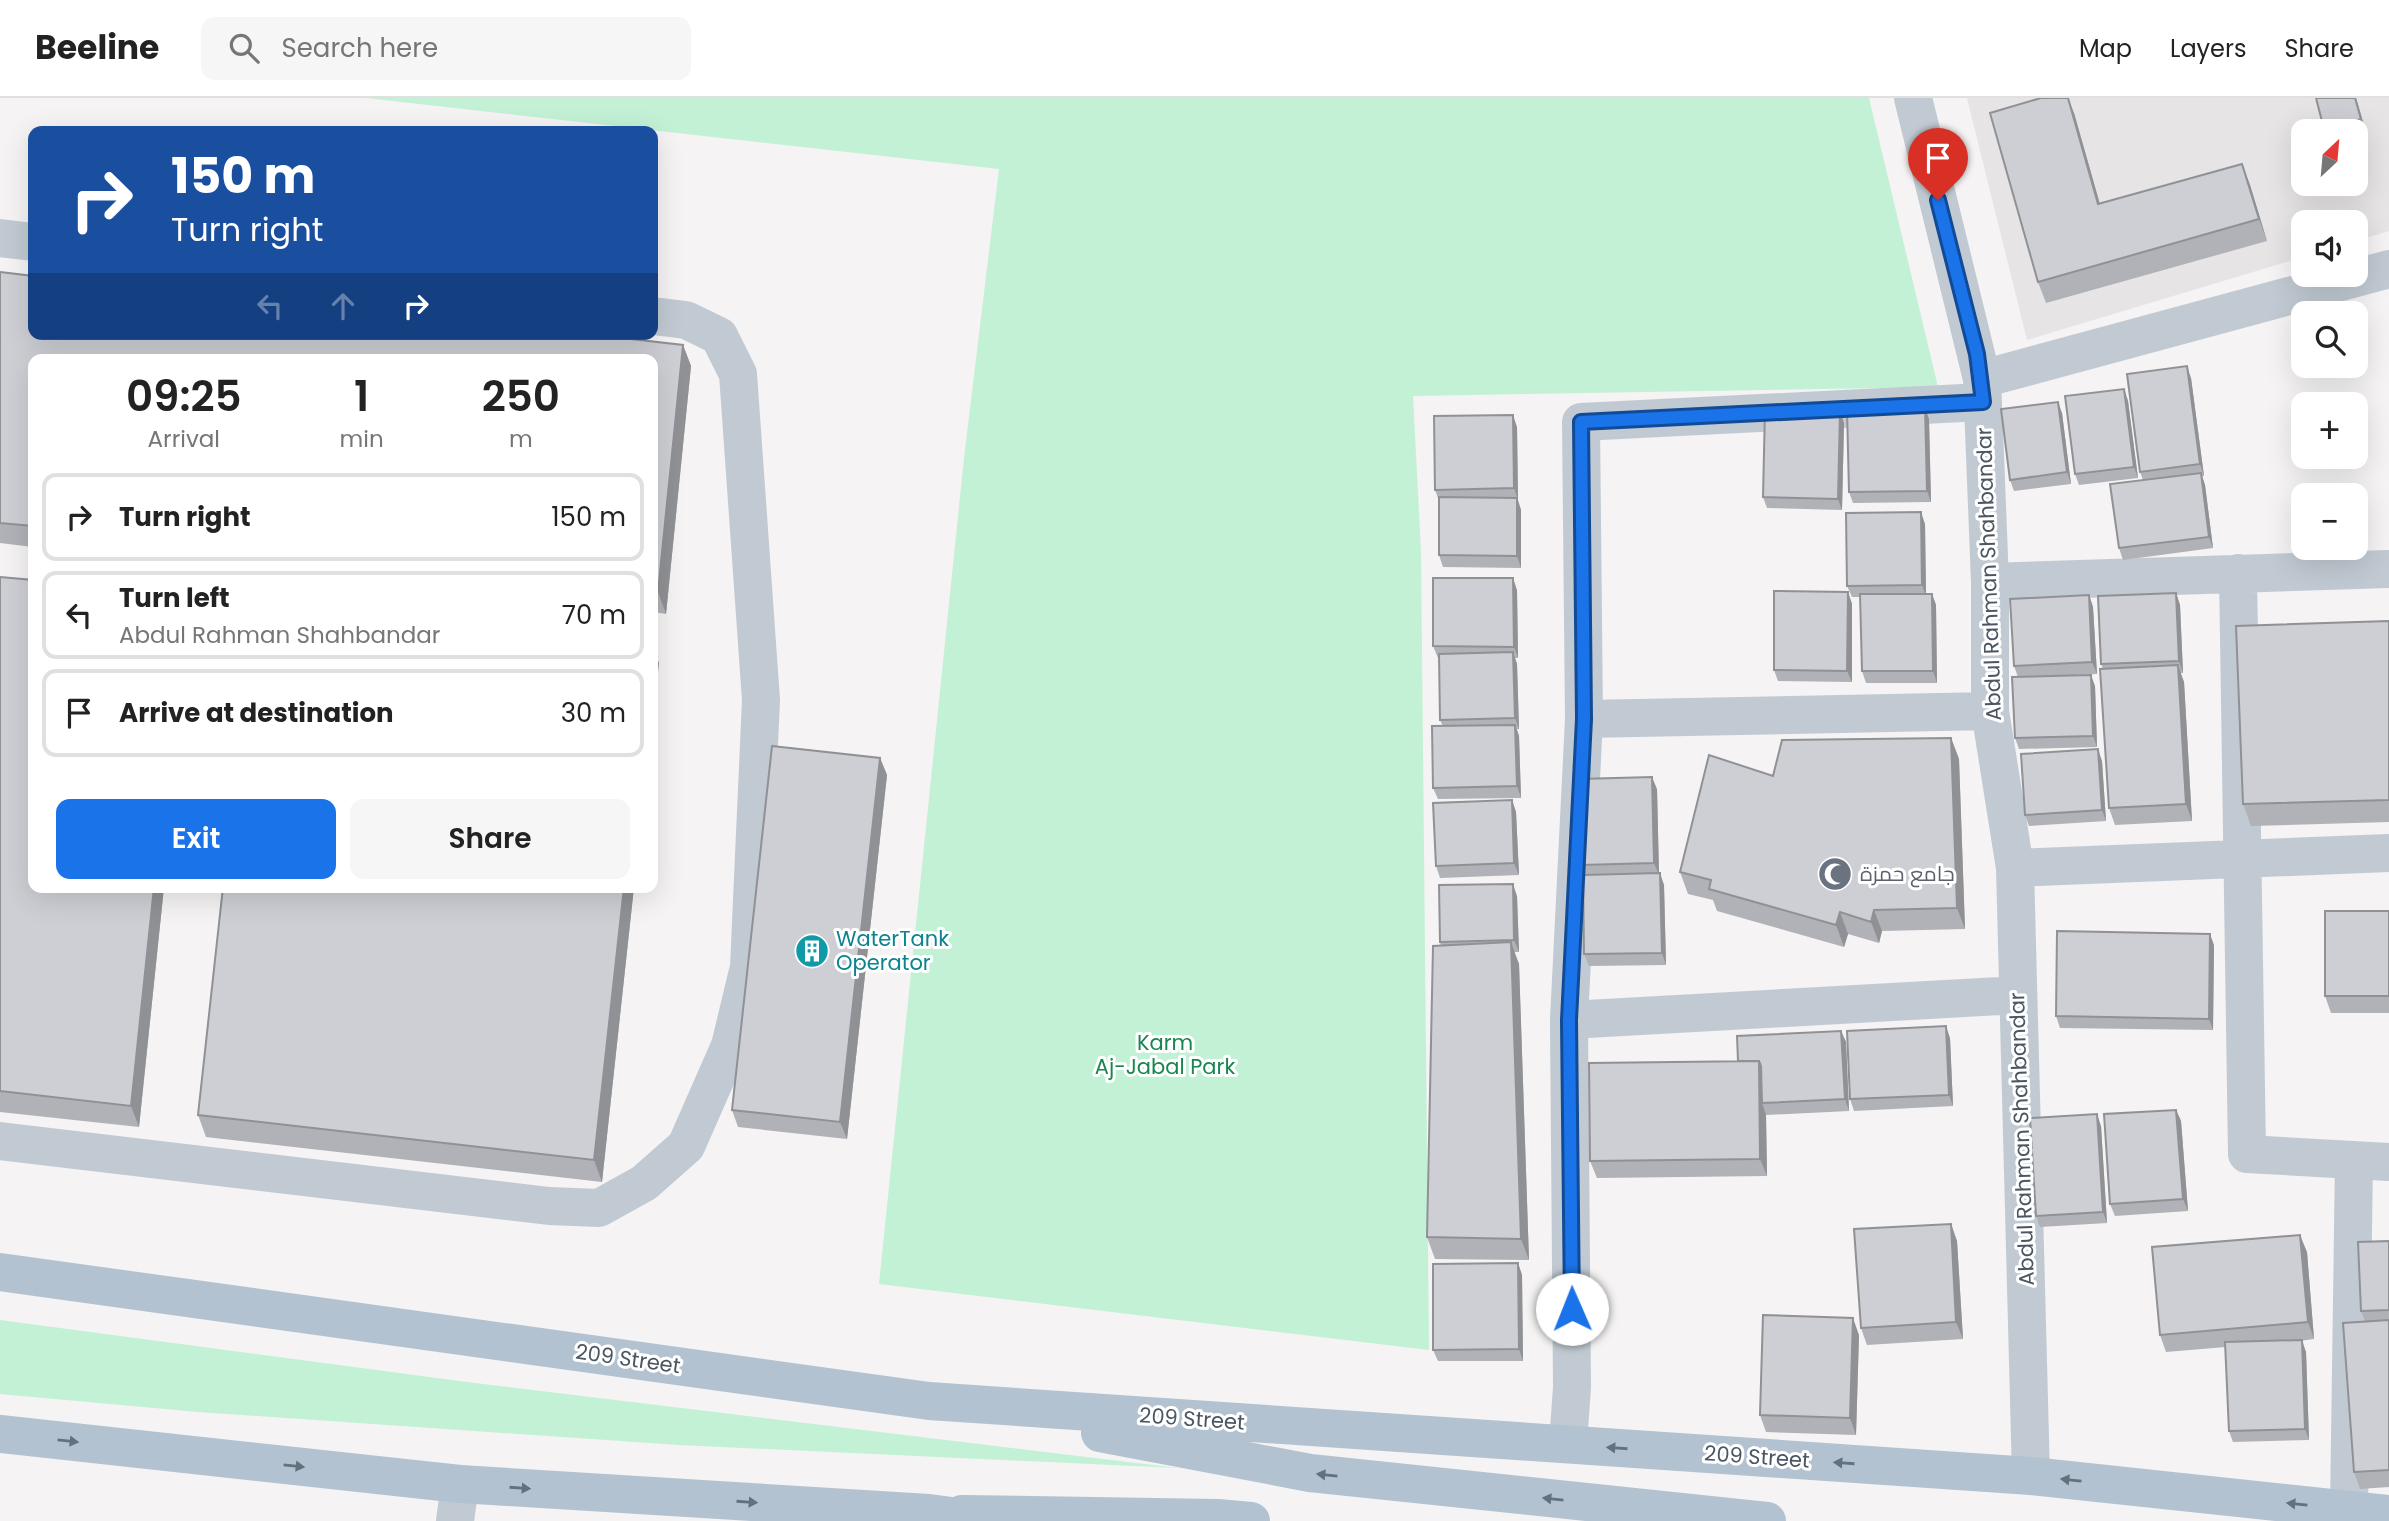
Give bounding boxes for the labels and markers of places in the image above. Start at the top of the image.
pin [1908,128,1968,200]
mosque icon: جامع حمزة [1816,855,1854,893]
place label: جامع حمزة [1860,859,1955,888]
place label: WaterTank Operator [836,924,949,977]
building icon: WaterTank Operator [793,932,831,970]

